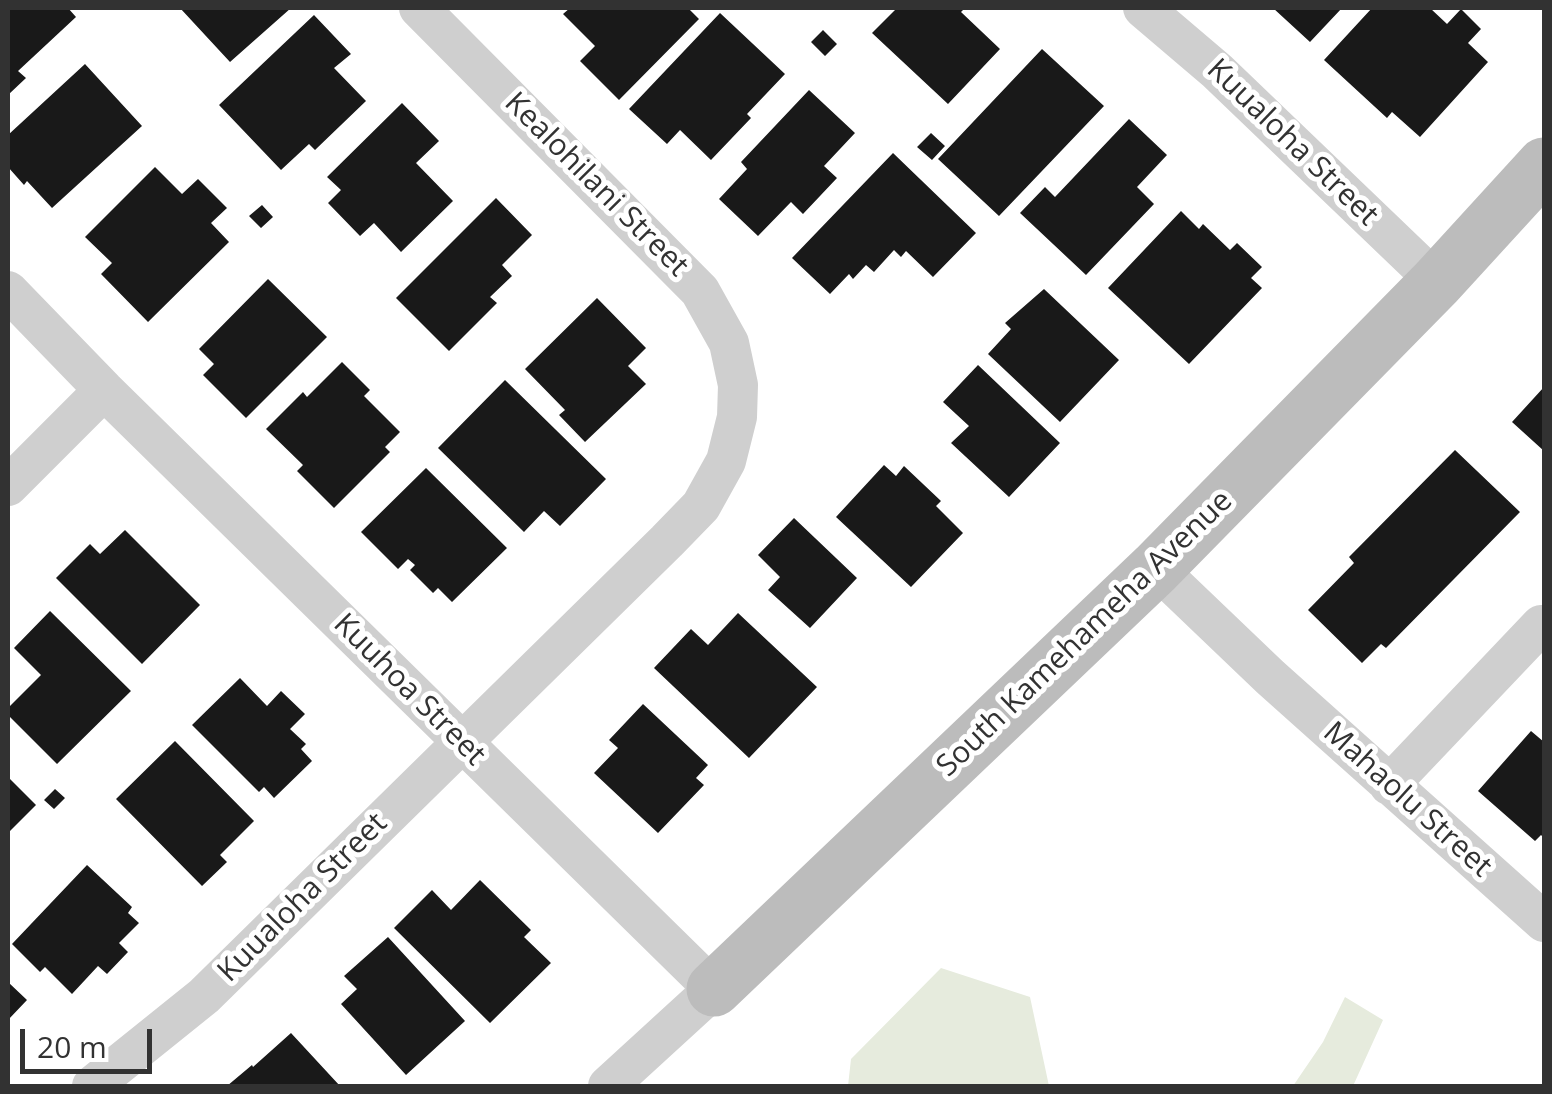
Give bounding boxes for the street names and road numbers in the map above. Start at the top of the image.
street label: Kuualoha Street [1199,52,1385,234]
street label: Kealohilani Street [497,86,695,284]
street label: South Kamehameha Avenue [930,483,1240,785]
street label: Kuuhoa Street [326,607,492,773]
street label: Mahaolu Street [1315,715,1499,885]
street label: Kuualoha Street [211,806,395,990]

